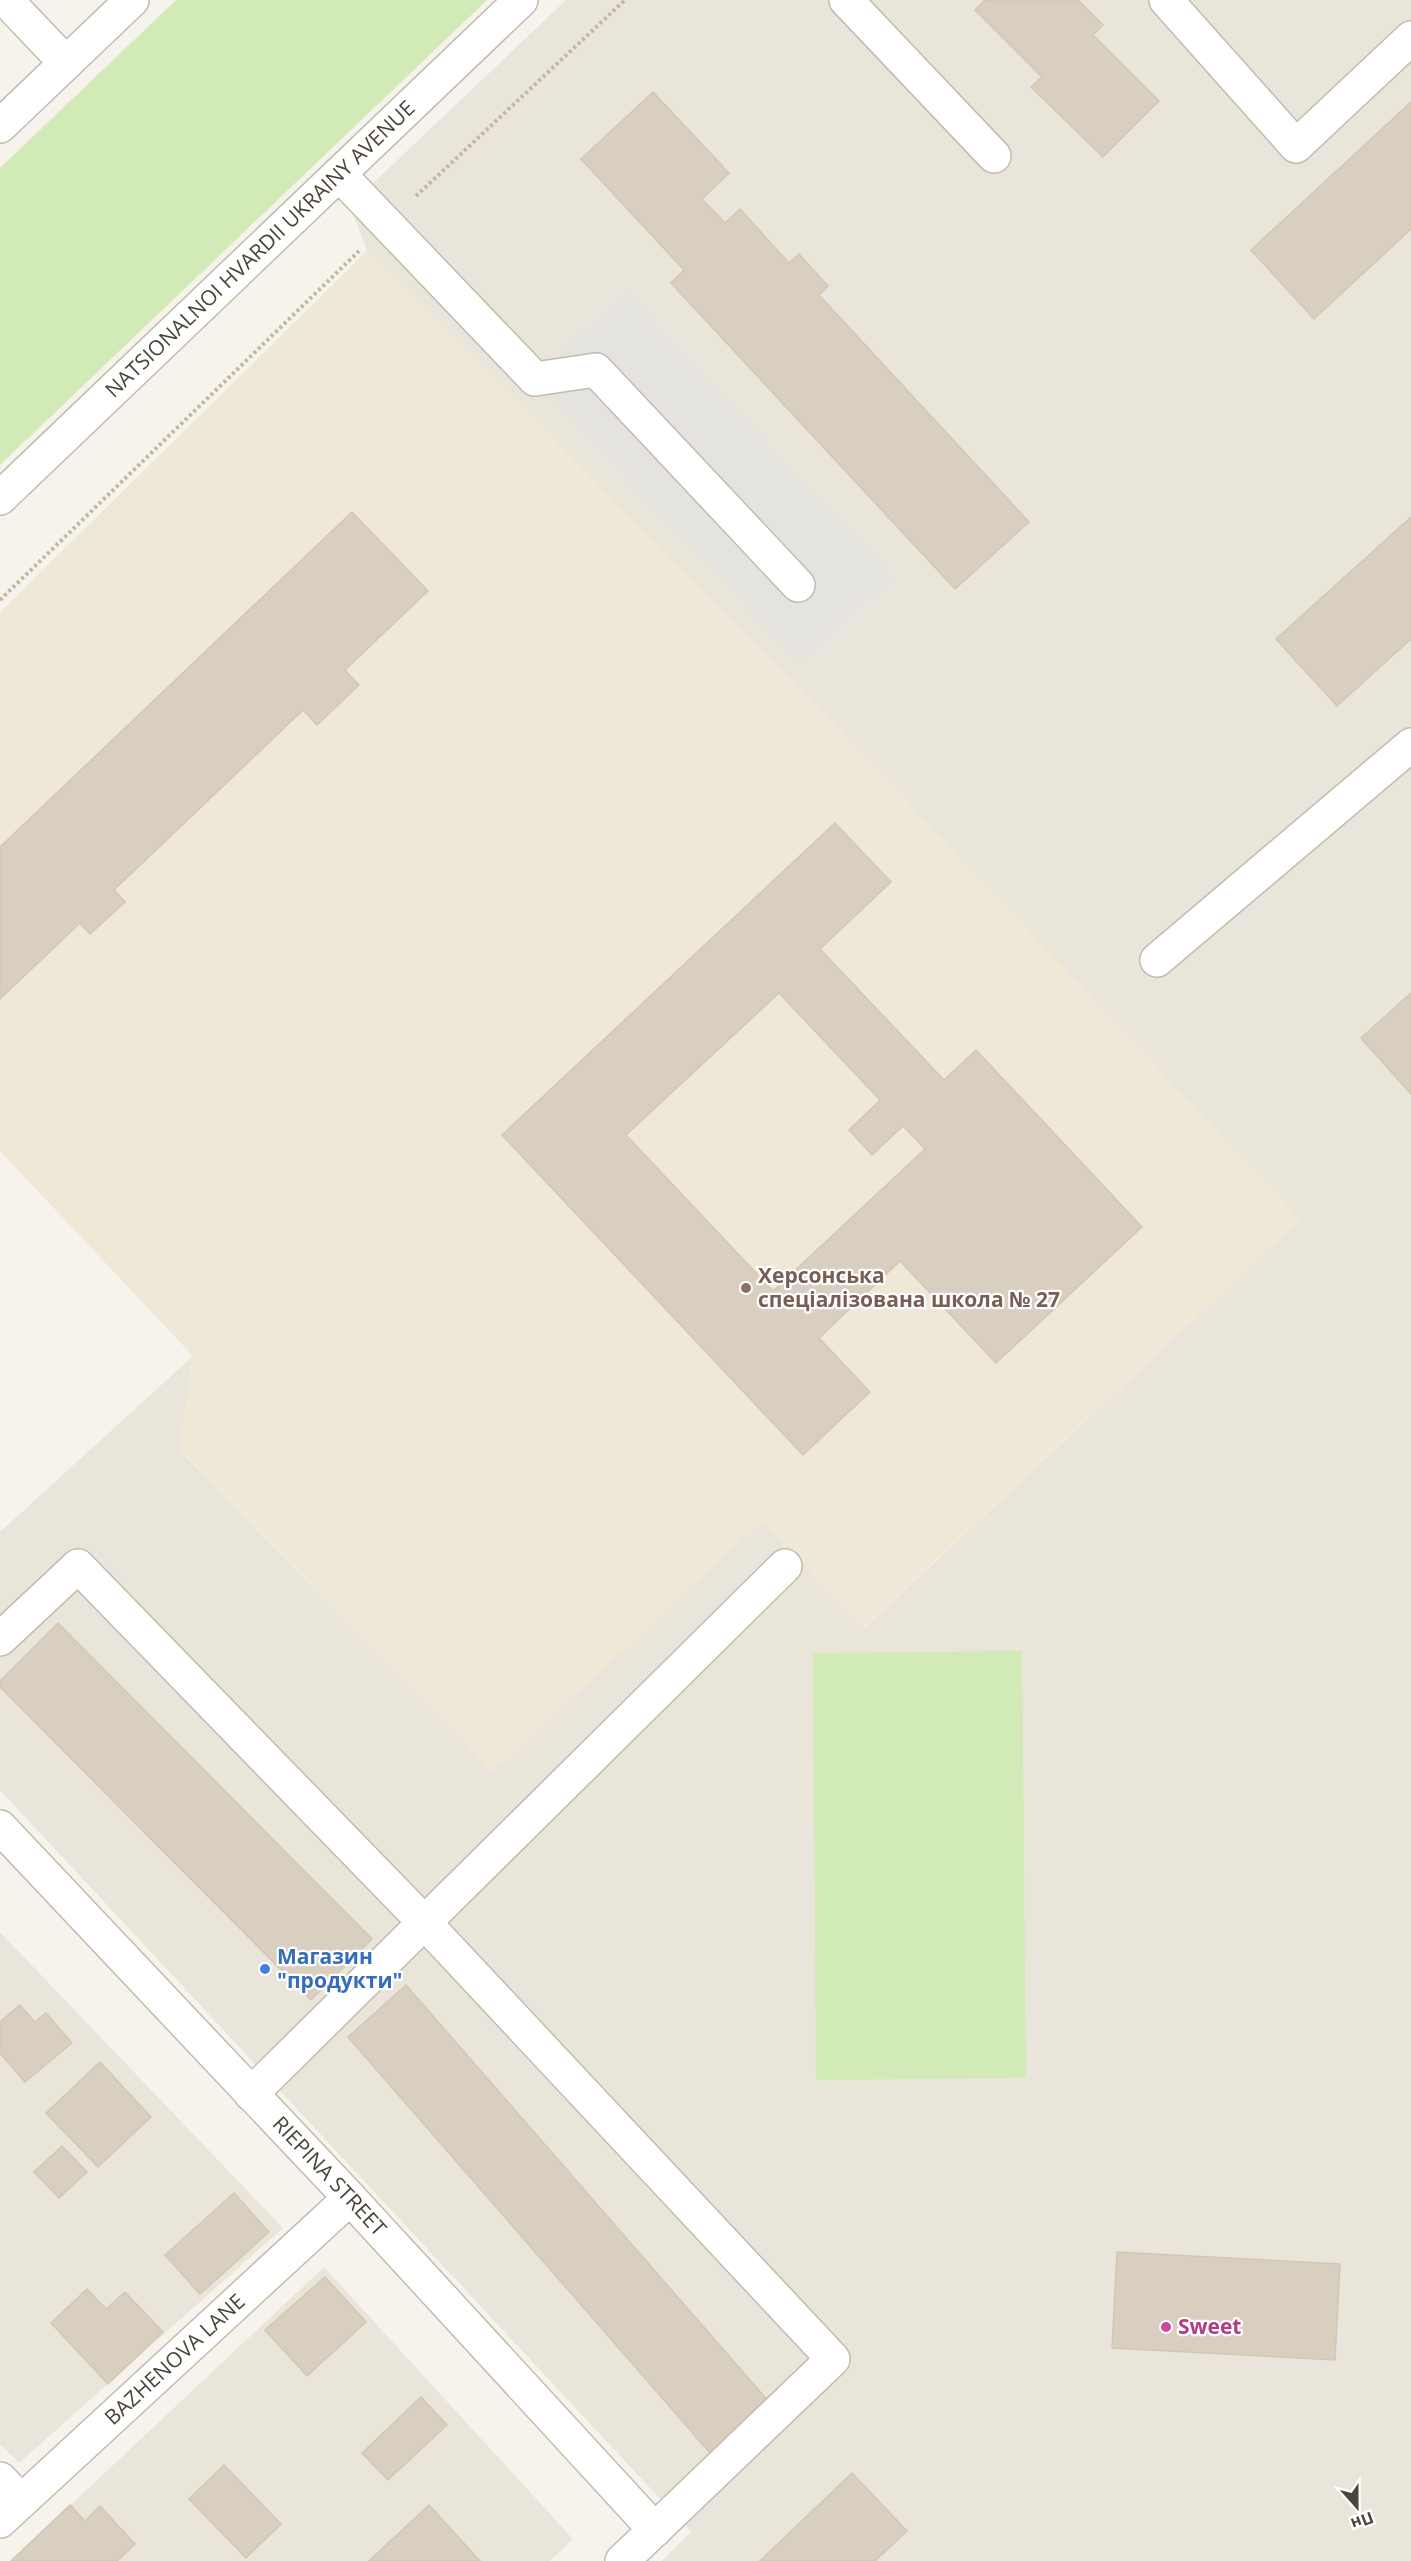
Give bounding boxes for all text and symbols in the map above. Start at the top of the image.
street label: NATSIONALNOI HVARDII UKRAINY AVENUE [99,94,420,403]
place label: Херсонська спеціалізована школа № 27 [758,1261,1060,1313]
marker: Херсонська спеціалізована школа № 27 [739,1281,753,1295]
place label: Магазин "продукти" [277,1942,402,1994]
marker: Магазин "продукти" [258,1962,272,1976]
street label: RIEPINA STREET [267,2110,393,2242]
street label: BAZHENOVA LANE [98,2287,250,2431]
place label: Sweet [1178,2312,1241,2340]
marker: Sweet [1159,2320,1173,2334]
north arrow [1327,2477,1387,2537]
text: Пн [1348,2507,1377,2535]

